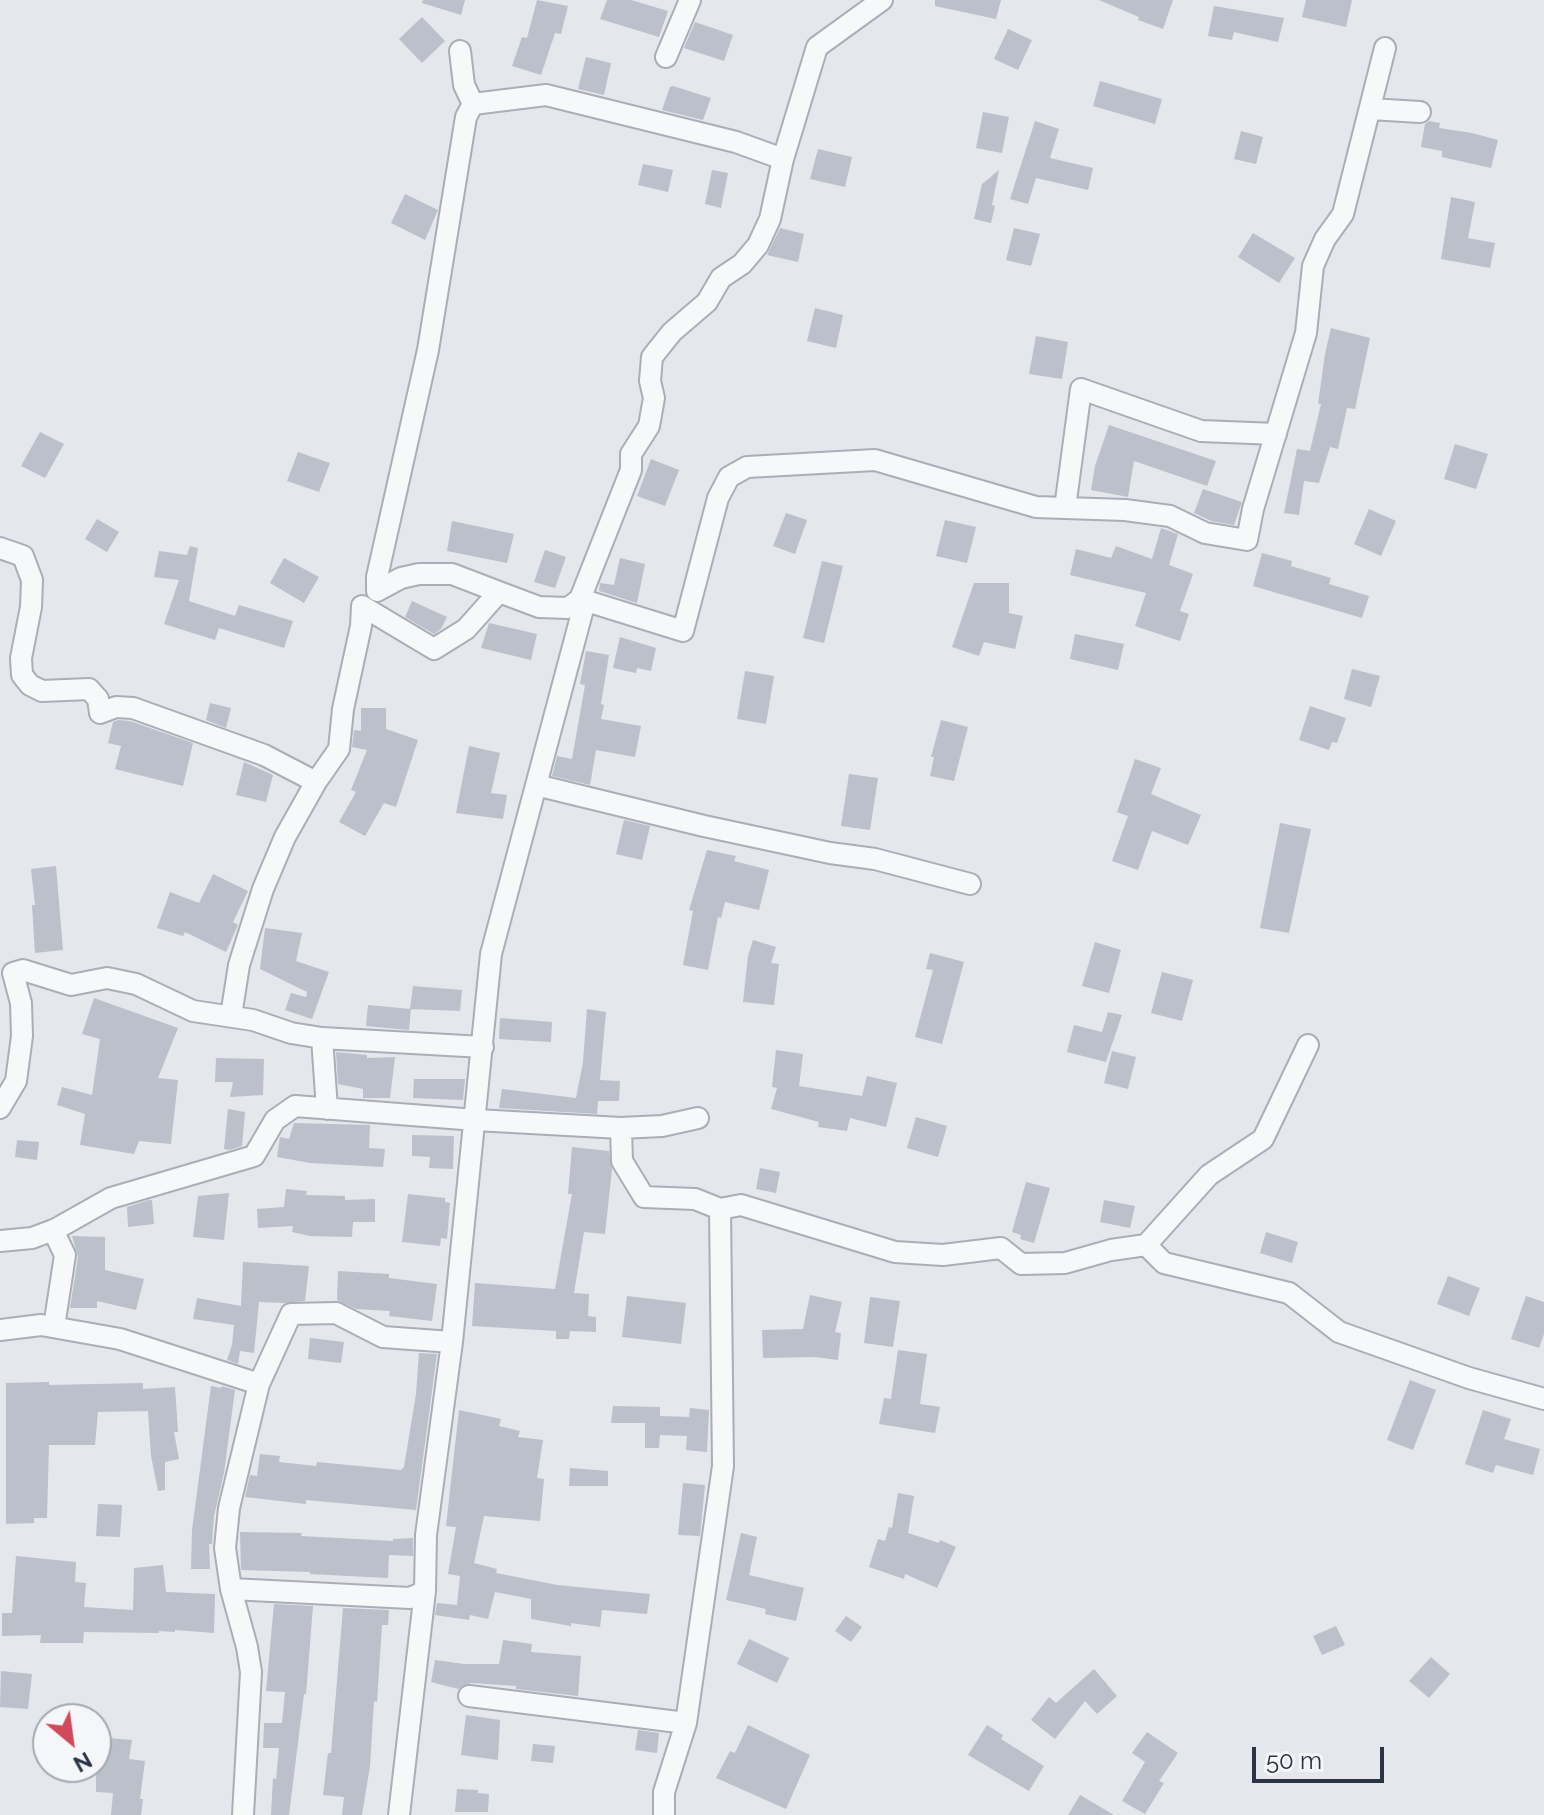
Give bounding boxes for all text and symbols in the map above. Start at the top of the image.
north arrow [32,1703,112,1783]
scale bar [1256,1731,1388,1781]
text: 50 m [1266,1746,1322,1775]
text: N [69,1747,96,1778]

